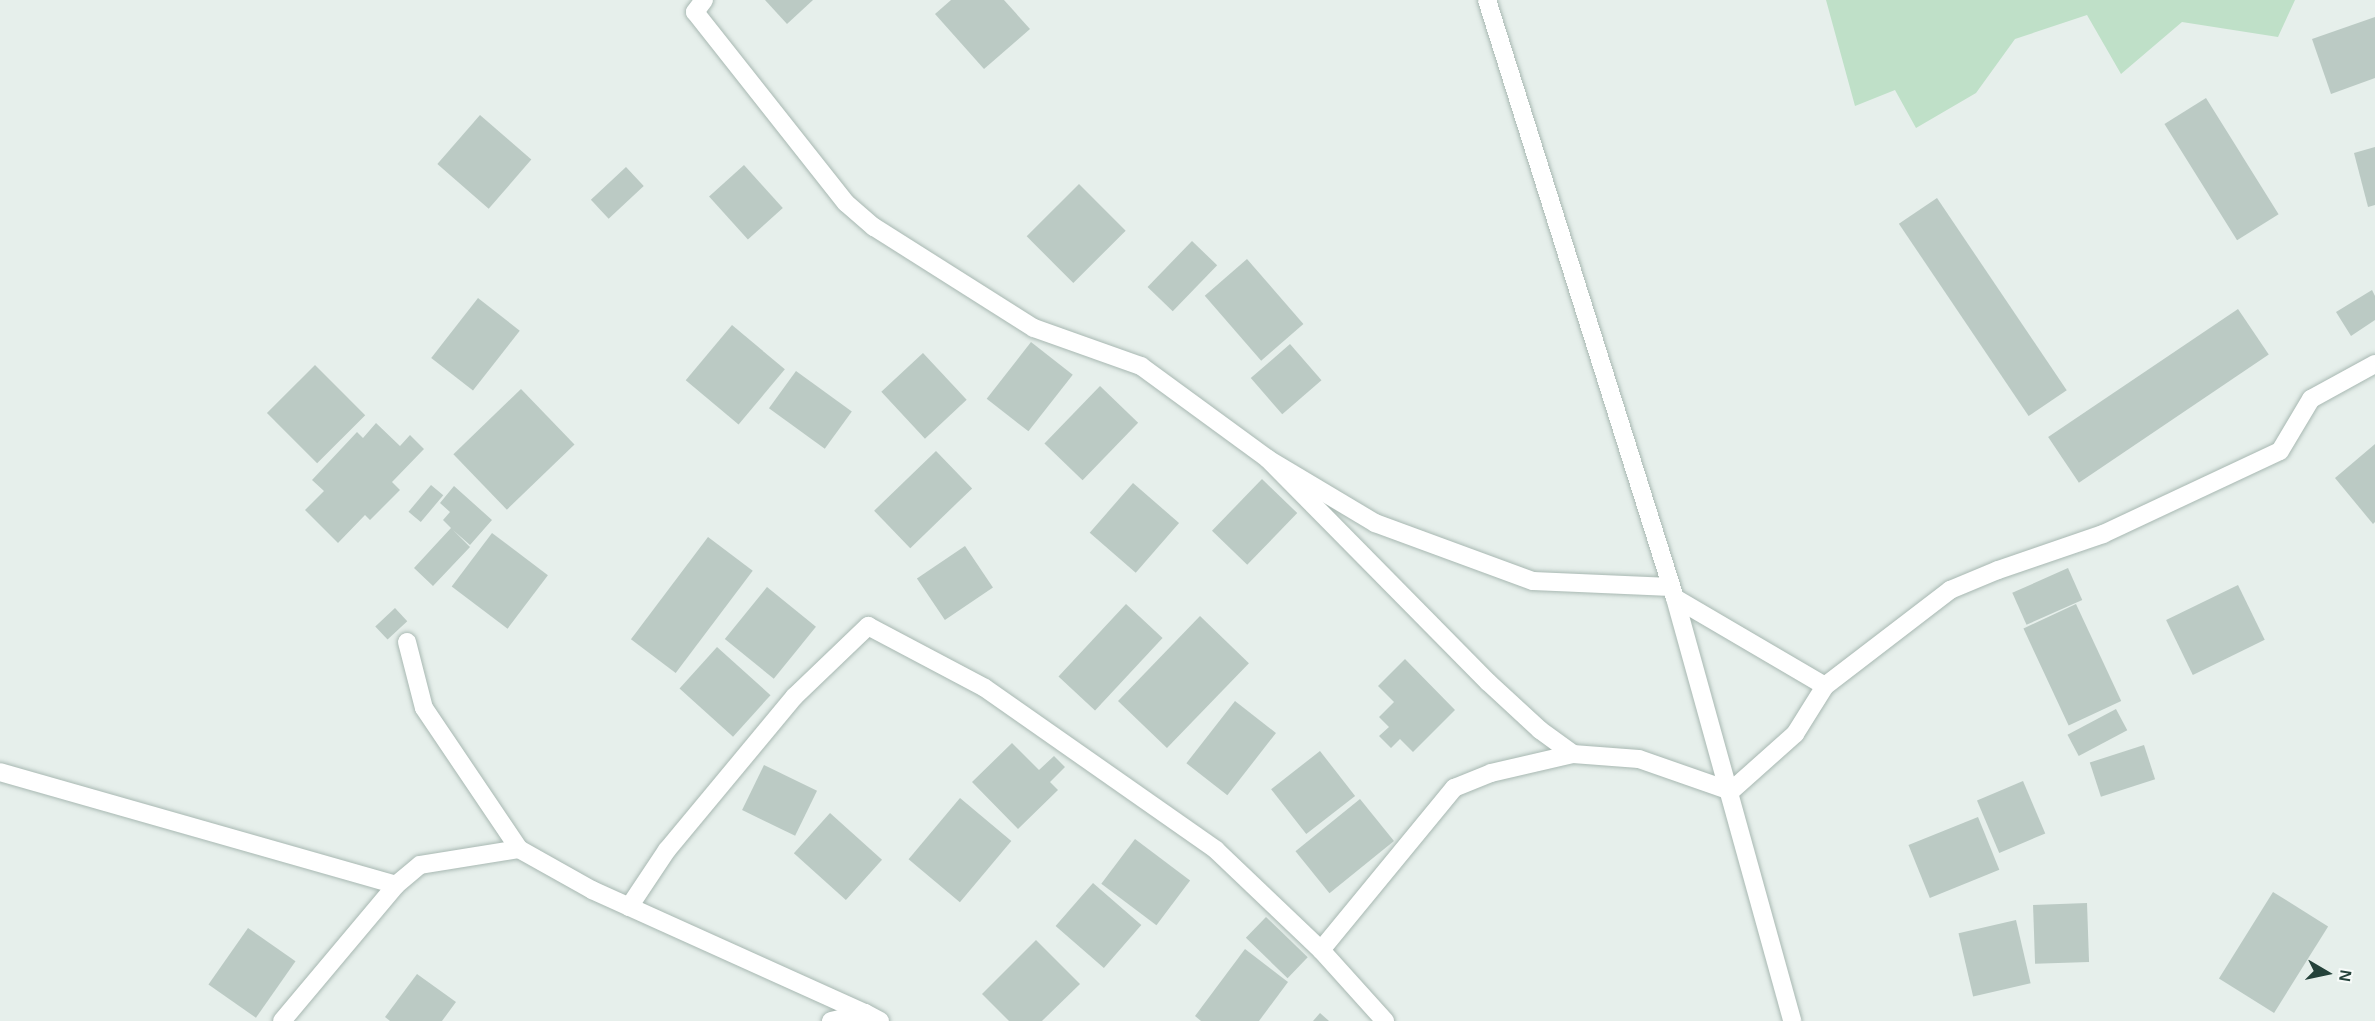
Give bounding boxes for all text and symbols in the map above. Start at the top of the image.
north arrow [2297,943,2357,1003]
text: N [2336,969,2355,983]

